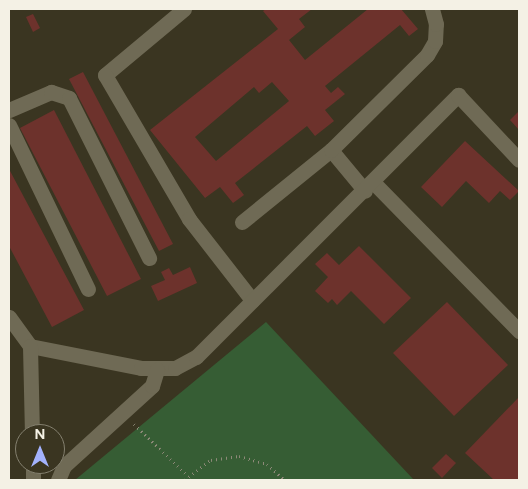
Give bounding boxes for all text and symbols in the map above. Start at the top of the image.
north arrow [15,424,65,474]
text: N [35,426,45,443]

